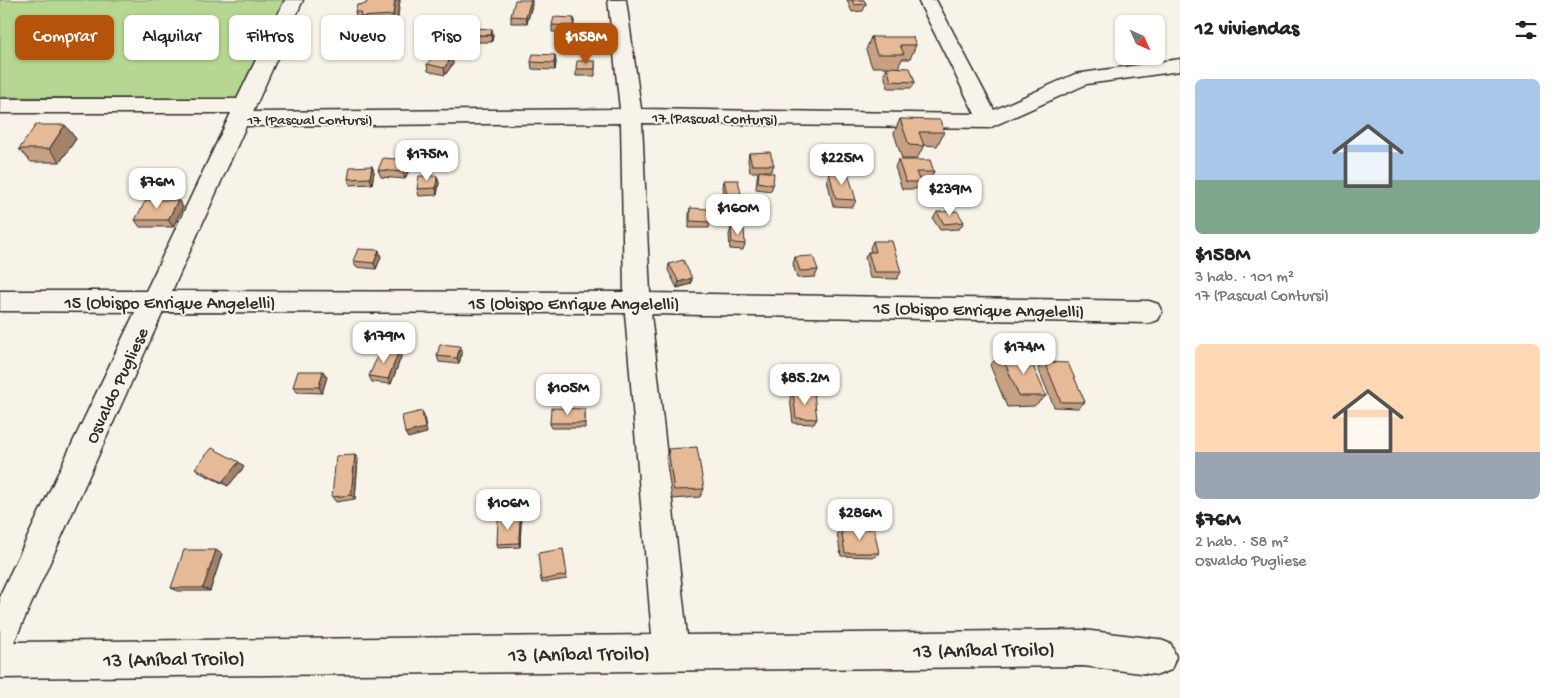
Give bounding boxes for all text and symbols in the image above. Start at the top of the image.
chip: Comprar [15,15,114,60]
chip: Alquilar [124,15,219,60]
chip: Filtros [229,15,311,60]
chip: Nuevo [321,15,404,60]
chip: Piso [414,15,480,60]
north arrow [1115,15,1165,65]
map controls [1115,15,1165,65]
icon: filters [1512,16,1540,44]
text: 12 viviendas [1195,18,1299,43]
pin: $158M [551,22,621,65]
text: $158M [565,29,607,48]
street label: 17 (Pascual Contursi) [651,110,778,130]
icon: home [1323,111,1413,201]
street label: 17 (Pascual Contursi) [246,112,373,130]
pin: $175M [392,140,462,182]
pin: $225M [807,144,877,186]
text: $175M [406,146,448,165]
text: $225M [821,150,863,169]
pin: $76M [127,168,187,210]
text: $76M [140,174,174,193]
pin: $239M [915,174,985,217]
text: $239M [929,181,971,200]
pin: $160M [703,194,773,236]
text: $160M [717,200,759,219]
text: $158M [1195,244,1250,269]
text: 3 hab. · 101 m² [1195,269,1294,288]
text: 17 (Pascual Contursi) [1195,288,1329,307]
street label: 15 (Obispo Enrique Angelelli) [63,294,276,315]
street label: 15 (Obispo Enrique Angelelli) [467,295,680,316]
street label: 15 (Obispo Enrique Angelelli) [872,299,1085,324]
pin: $179M [349,322,419,364]
street label: Osvaldo Pugliese [82,324,155,447]
text: $179M [363,328,405,347]
pin: $174M [989,332,1059,375]
text: $174M [1004,339,1044,358]
pin: $85.2M [764,364,846,406]
text: $85.2M [781,370,829,389]
pin: $105M [533,374,603,416]
icon: home [1323,376,1413,466]
text: $105M [547,380,589,399]
pin: $106M [473,488,543,531]
text: $106M [487,495,529,514]
pin: $286M [825,498,895,541]
text: $286M [838,505,882,524]
text: $76M [1195,509,1241,534]
text: 2 hab. · 58 m² [1195,534,1289,553]
text: Osvaldo Pugliese [1195,553,1306,572]
street label: 13 (Aníbal Troilo) [912,639,1055,666]
street label: 13 (Aníbal Troilo) [507,643,650,670]
street label: 13 (Aníbal Troilo) [102,648,245,675]

